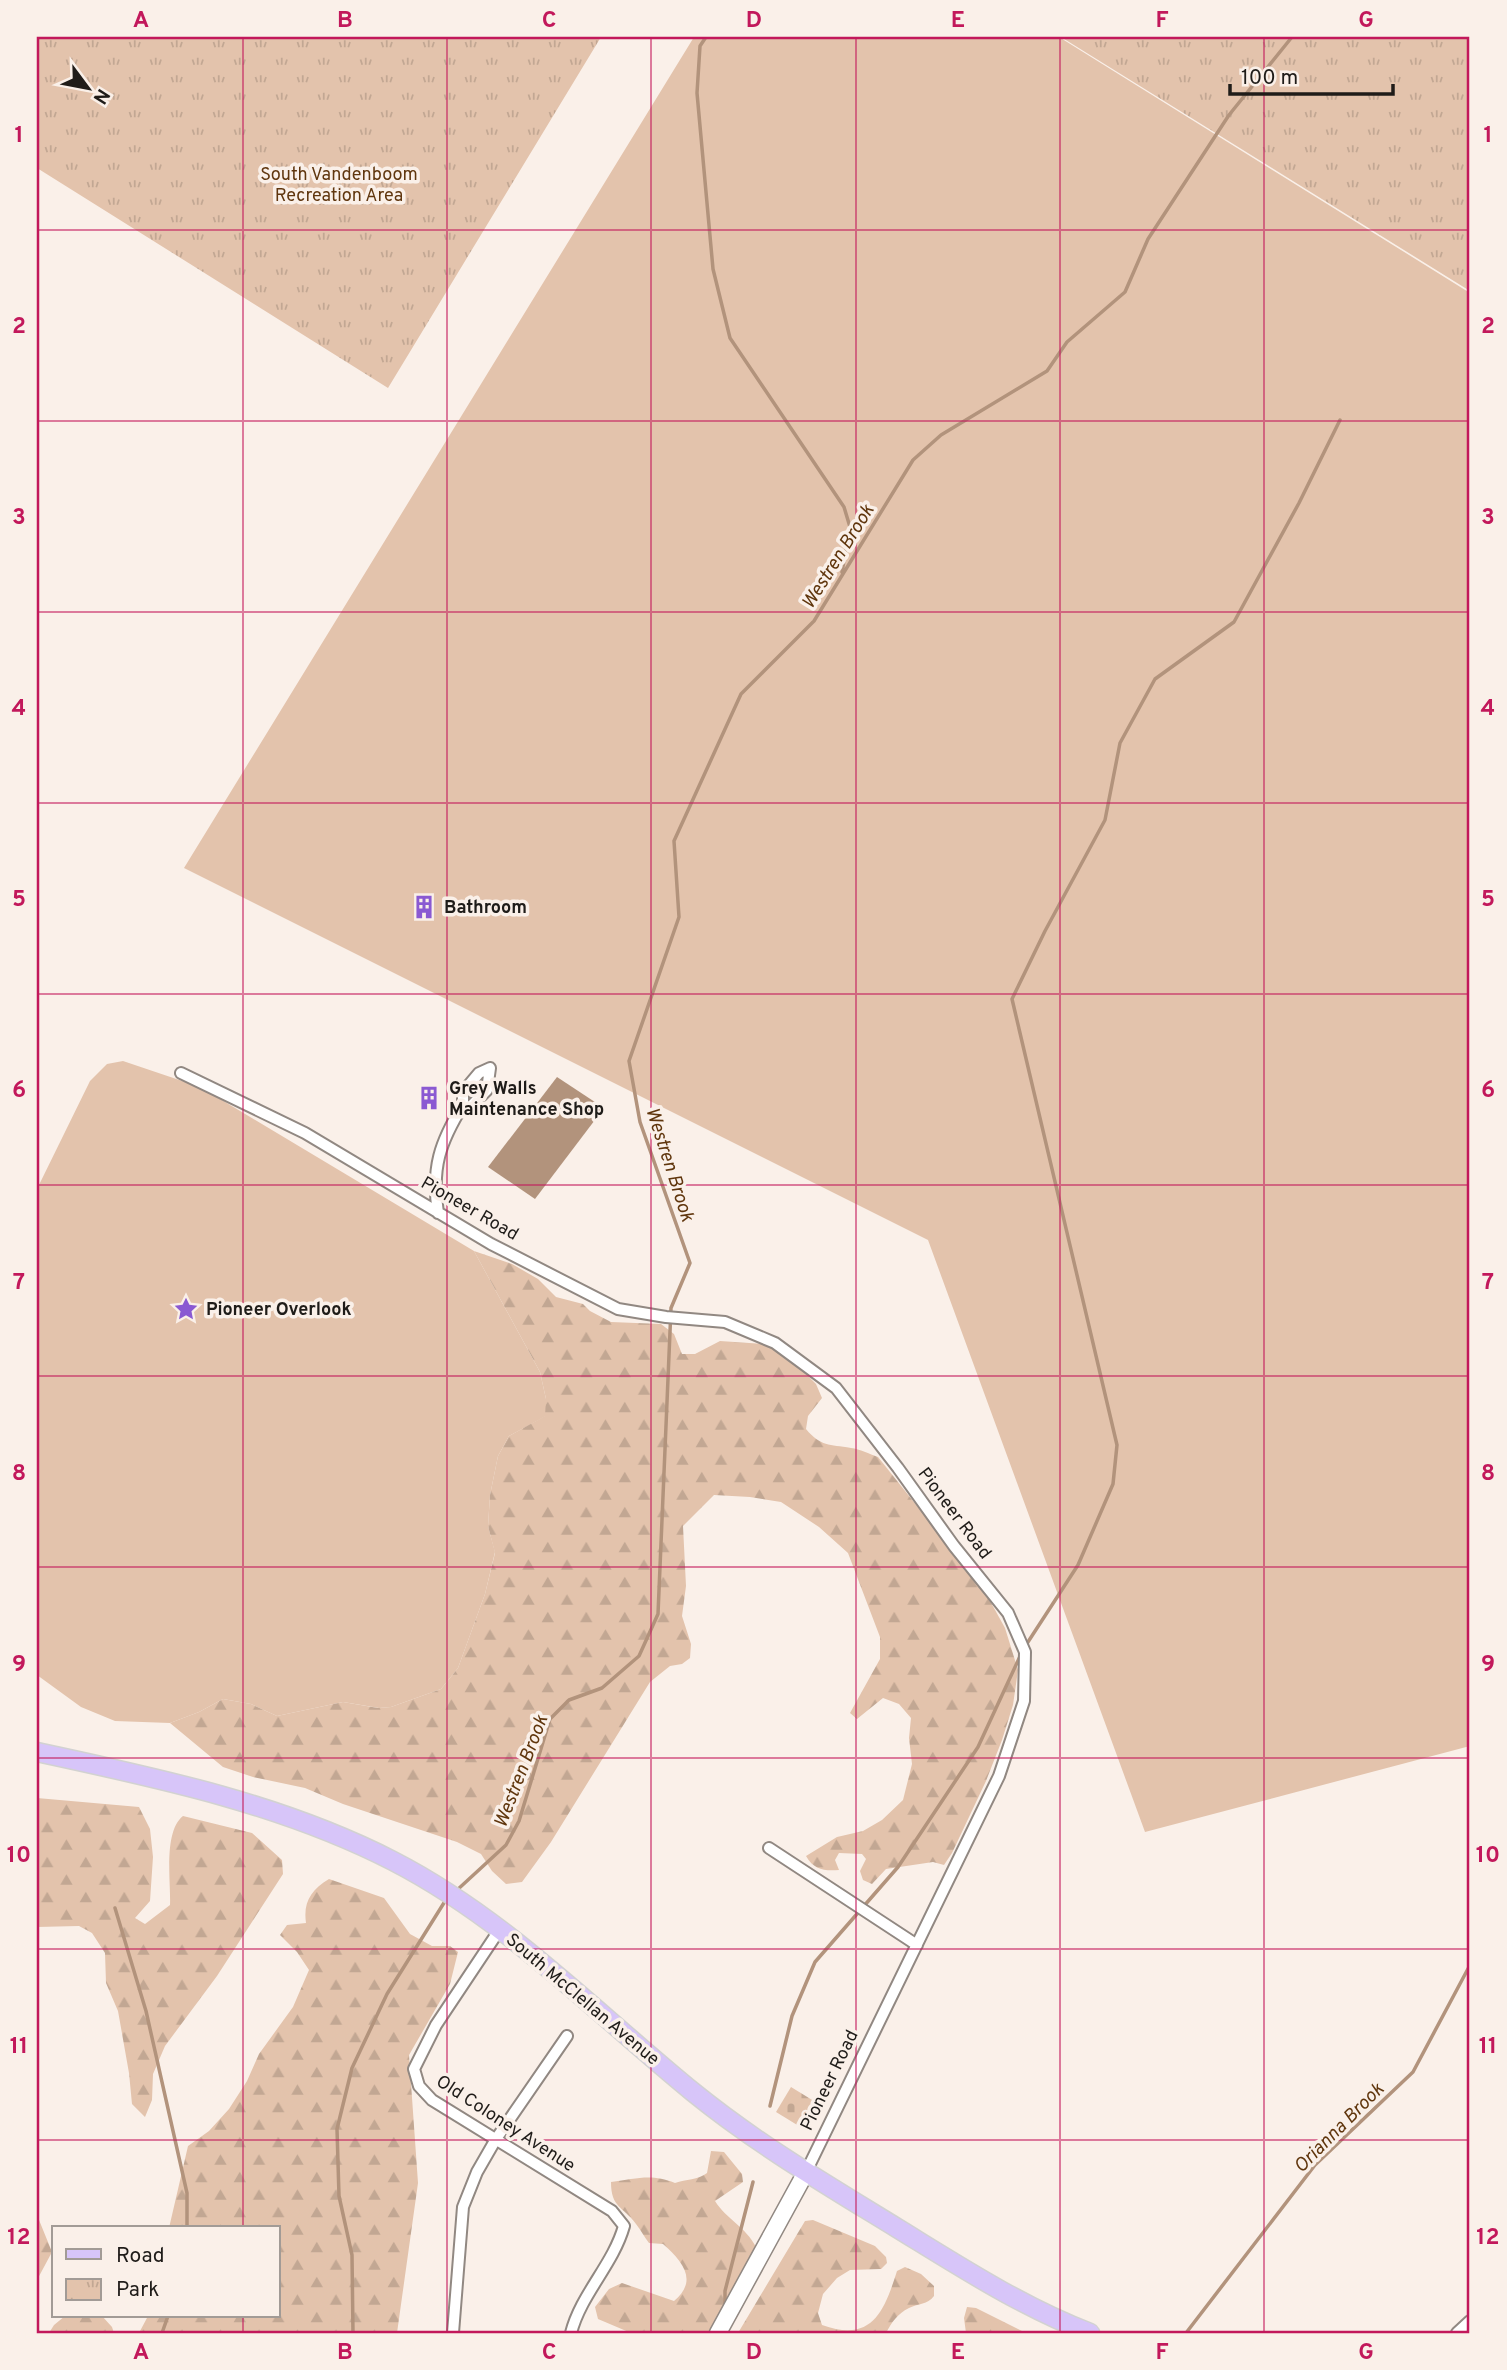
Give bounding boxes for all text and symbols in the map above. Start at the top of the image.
text: A [133,7,149,36]
text: B [337,7,353,36]
text: C [542,7,556,36]
text: D [746,7,762,36]
text: E [951,7,965,36]
text: F [1155,7,1169,36]
text: G [1358,7,1374,36]
north arrow [52,52,122,122]
scale bar [1230,52,1393,96]
text: 100 m [1241,65,1298,92]
text: N [87,84,115,108]
text: 1 [14,122,24,151]
text: 1 [1483,122,1493,151]
park label: South Vandenboom Recreation Area [260,164,418,208]
text: 2 [12,313,26,342]
text: 2 [1481,313,1495,342]
water label: Westren Brook [797,500,881,614]
text: 3 [12,504,26,533]
text: 3 [1481,504,1495,533]
text: 4 [12,695,26,724]
text: 4 [1481,695,1495,724]
text: 5 [12,886,26,915]
text: 5 [1481,886,1495,915]
building icon: Bathroom [410,893,438,921]
place label: Bathroom [444,897,527,920]
text: 6 [12,1077,26,1106]
text: 6 [1481,1077,1495,1106]
place label: Grey Walls Maintenance Shop [449,1078,604,1122]
building icon: Grey Walls Maintenance Shop [415,1084,443,1112]
water label: Westren Brook [639,1105,699,1225]
street label: Pioneer Road [416,1172,522,1247]
text: 7 [13,1269,25,1298]
text: 7 [1482,1269,1494,1298]
place icon: Pioneer Overlook [172,1295,200,1323]
place label: Pioneer Overlook [206,1299,352,1322]
text: 8 [12,1460,26,1489]
text: 8 [1481,1460,1495,1489]
street label: Pioneer Road [912,1463,996,1564]
text: 9 [12,1651,26,1680]
text: 9 [1481,1651,1495,1680]
water label: Westren Brook [489,1712,554,1831]
text: 10 [7,1842,31,1871]
text: 10 [1476,1842,1500,1871]
street label: South McClellan Avenue [500,1929,664,2071]
street label: Pioneer Road [796,2027,865,2135]
text: 11 [10,2033,28,2062]
text: 11 [1479,2033,1497,2062]
street label: Old Coloney Avenue [431,2071,579,2178]
water label: Orianna Brook [1289,2078,1390,2179]
text: 12 [7,2224,31,2253]
text: 12 [1476,2224,1500,2253]
legend [52,2226,280,2318]
text: Road [116,2243,165,2270]
text: Park [116,2277,159,2304]
text: A [133,2339,149,2368]
text: B [337,2339,353,2368]
text: C [542,2339,556,2368]
text: D [746,2339,762,2368]
text: E [951,2339,965,2368]
text: F [1155,2339,1169,2368]
text: G [1358,2339,1374,2368]

